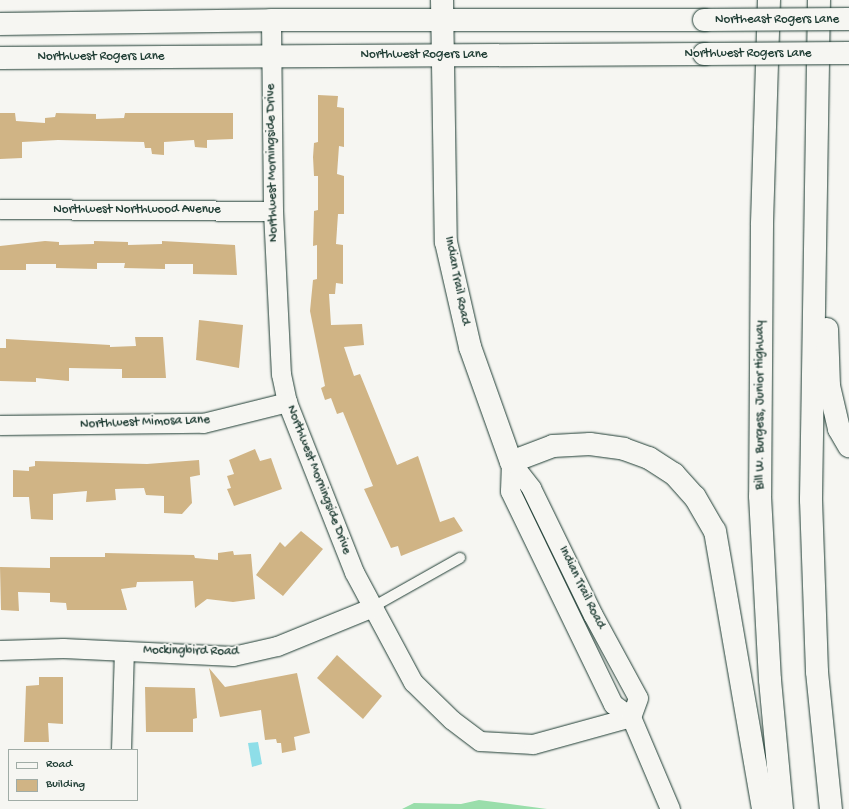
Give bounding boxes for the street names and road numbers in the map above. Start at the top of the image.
street label: Northeast Rogers Lane [715,12,839,28]
street label: Northwest Rogers Lane [684,46,812,62]
street label: Northwest Rogers Lane [360,47,488,63]
street label: Northwest Rogers Lane [37,49,165,65]
street label: Northwest Morningside Drive [264,84,282,242]
street label: Northwest Northwood Avenue [53,202,221,218]
street label: Indian Trail Road [440,235,472,327]
street label: Bill W. Burgess, Junior Highway [753,320,769,490]
street label: Northwest Morningside Drive [282,403,354,557]
street label: Northwest Mimosa Lane [80,413,210,433]
street label: Indian Trail Road [554,544,608,632]
street label: Mockingbird Road [143,643,239,661]

